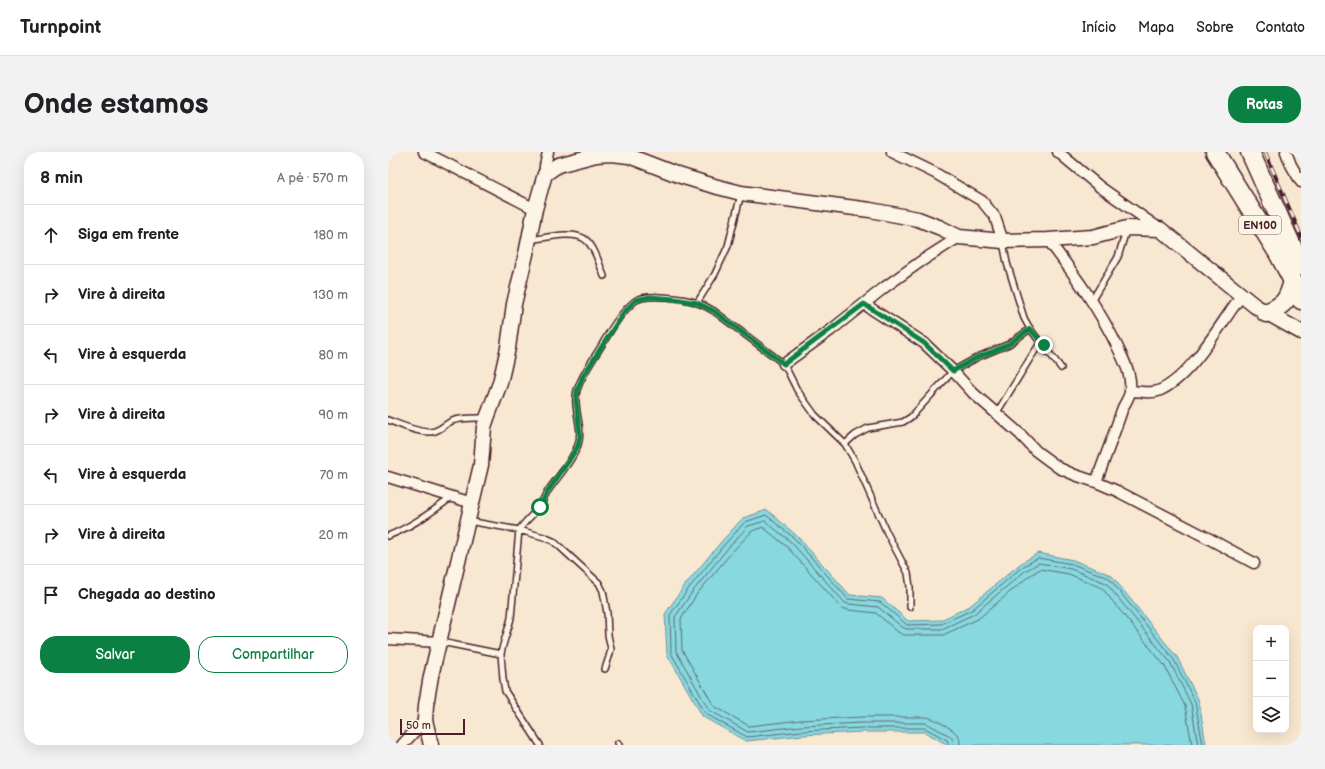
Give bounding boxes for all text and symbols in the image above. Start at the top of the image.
text: Turnpoint [20,16,101,39]
text: Início [1082,19,1116,36]
text: Mapa [1138,19,1174,36]
text: Sobre [1196,19,1234,36]
text: Contato [1256,19,1305,36]
button: Rotas [1228,86,1301,123]
text: Onde estamos [24,88,209,121]
text: 8 min [40,168,83,188]
text: A pé · 570 m [277,170,348,186]
road number: EN100 [1239,216,1281,234]
icon: ahead [40,224,62,246]
text: Siga em frente [78,225,179,244]
text: 180 m [313,227,348,243]
icon: right [40,284,62,306]
text: Vire à direita [78,285,165,304]
text: 130 m [313,287,348,303]
route end [1035,336,1053,354]
icon: left [40,344,62,366]
text: Vire à esquerda [78,345,186,364]
text: 80 m [319,347,348,363]
icon: right [40,404,62,426]
text: Vire à direita [78,405,165,424]
text: 90 m [319,407,348,423]
icon: left [40,464,62,486]
text: Vire à esquerda [78,465,186,484]
text: 70 m [320,467,348,483]
route start [531,498,549,516]
icon: right [40,524,62,546]
text: Vire à direita [78,525,165,544]
text: 20 m [318,527,348,543]
icon: arrive [40,584,62,606]
text: Chegada ao destino [78,585,216,604]
map controls [1253,625,1289,733]
button: + [1253,625,1289,661]
button: Salvar [40,636,190,673]
button: Compartilhar [198,636,348,673]
button: − [1253,661,1289,697]
button: layers [1253,697,1289,733]
scale bar [400,717,465,736]
text: 50 m [406,719,431,732]

